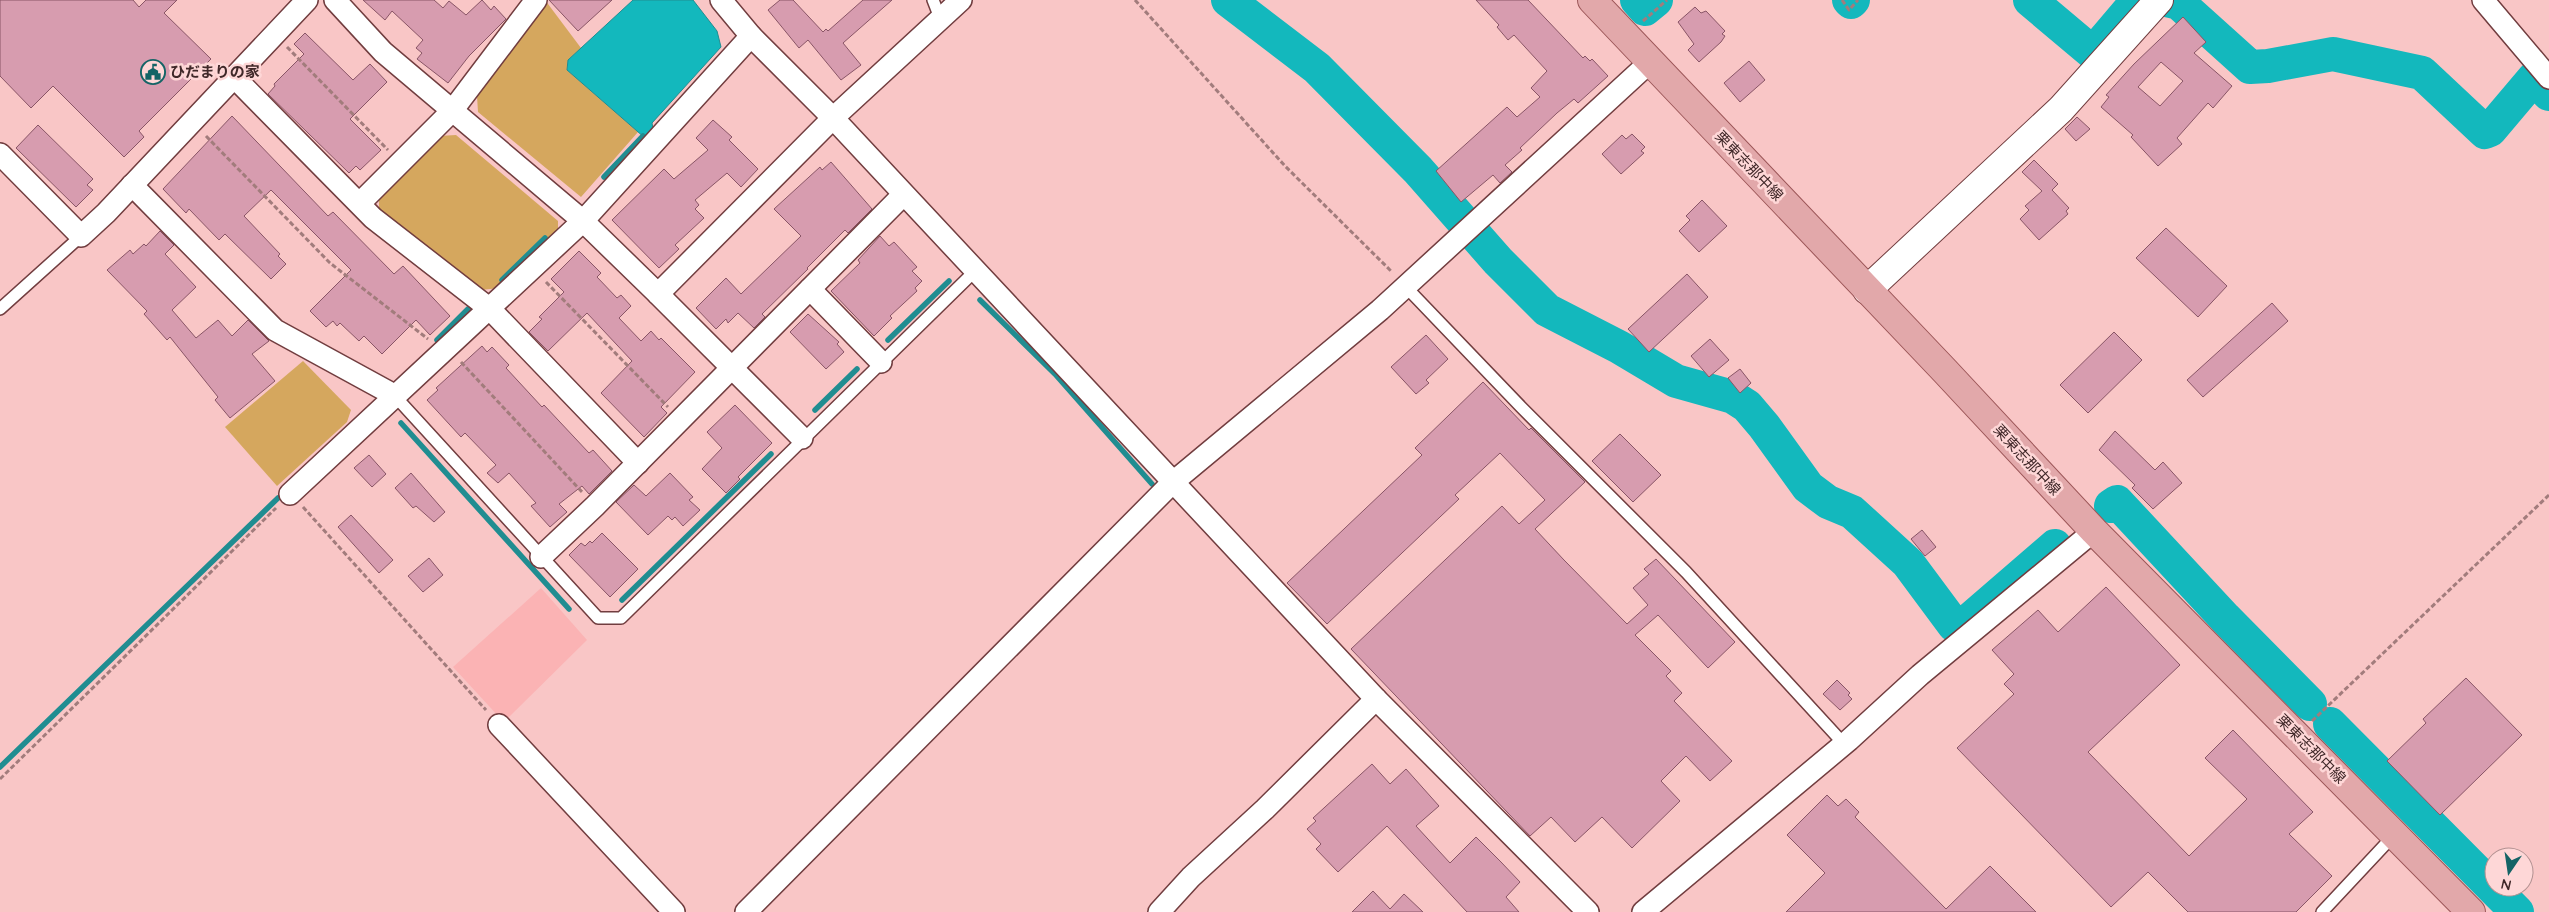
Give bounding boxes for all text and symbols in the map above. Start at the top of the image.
public building icon: ひだまりの家 [140,59,166,85]
place label: ひだまりの家 [170,62,260,81]
street label: 栗東志那中線 [1711,127,1787,205]
street label: 栗東志那中線 [1990,420,2065,499]
street label: 栗東志那中線 [2273,710,2350,787]
north arrow [2484,847,2534,897]
text: N [2499,875,2513,895]

